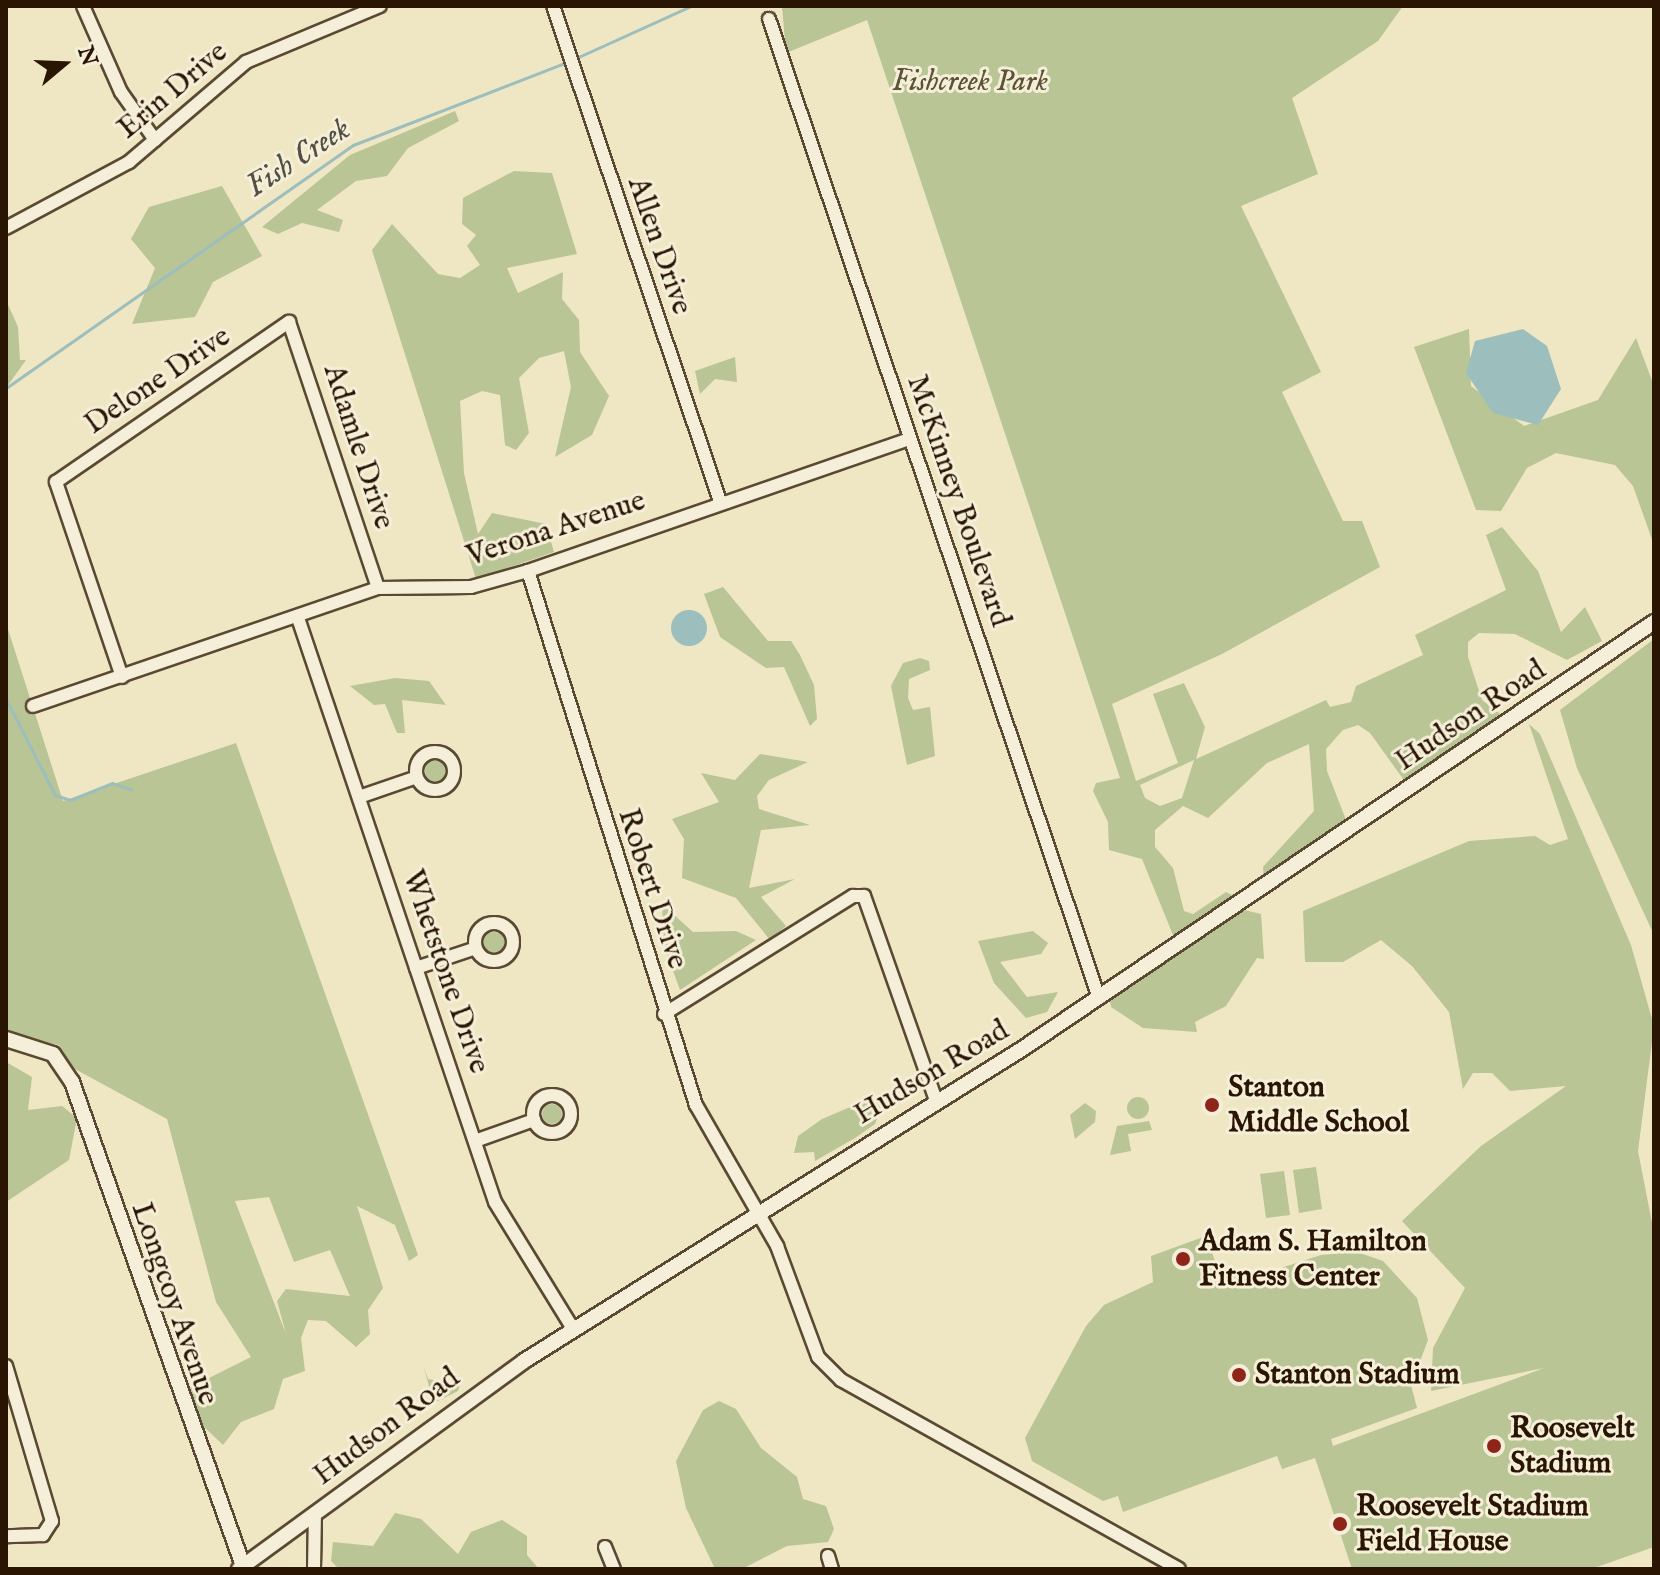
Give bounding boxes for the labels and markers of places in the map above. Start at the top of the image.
place label: Stanton Middle School [1228,1070,1409,1140]
marker: Stanton Middle School [1203,1096,1221,1114]
place label: Adam S. Hamilton Fitness Center [1199,1224,1427,1294]
marker: Adam S. Hamilton Fitness Center [1174,1250,1192,1268]
place label: Stanton Stadium [1255,1357,1460,1393]
marker: Stanton Stadium [1230,1366,1248,1384]
place label: Roosevelt Stadium [1510,1411,1635,1482]
marker: Roosevelt Stadium [1485,1437,1503,1455]
place label: Roosevelt Stadium Field House [1356,1489,1589,1560]
marker: Roosevelt Stadium Field House [1331,1515,1349,1533]

